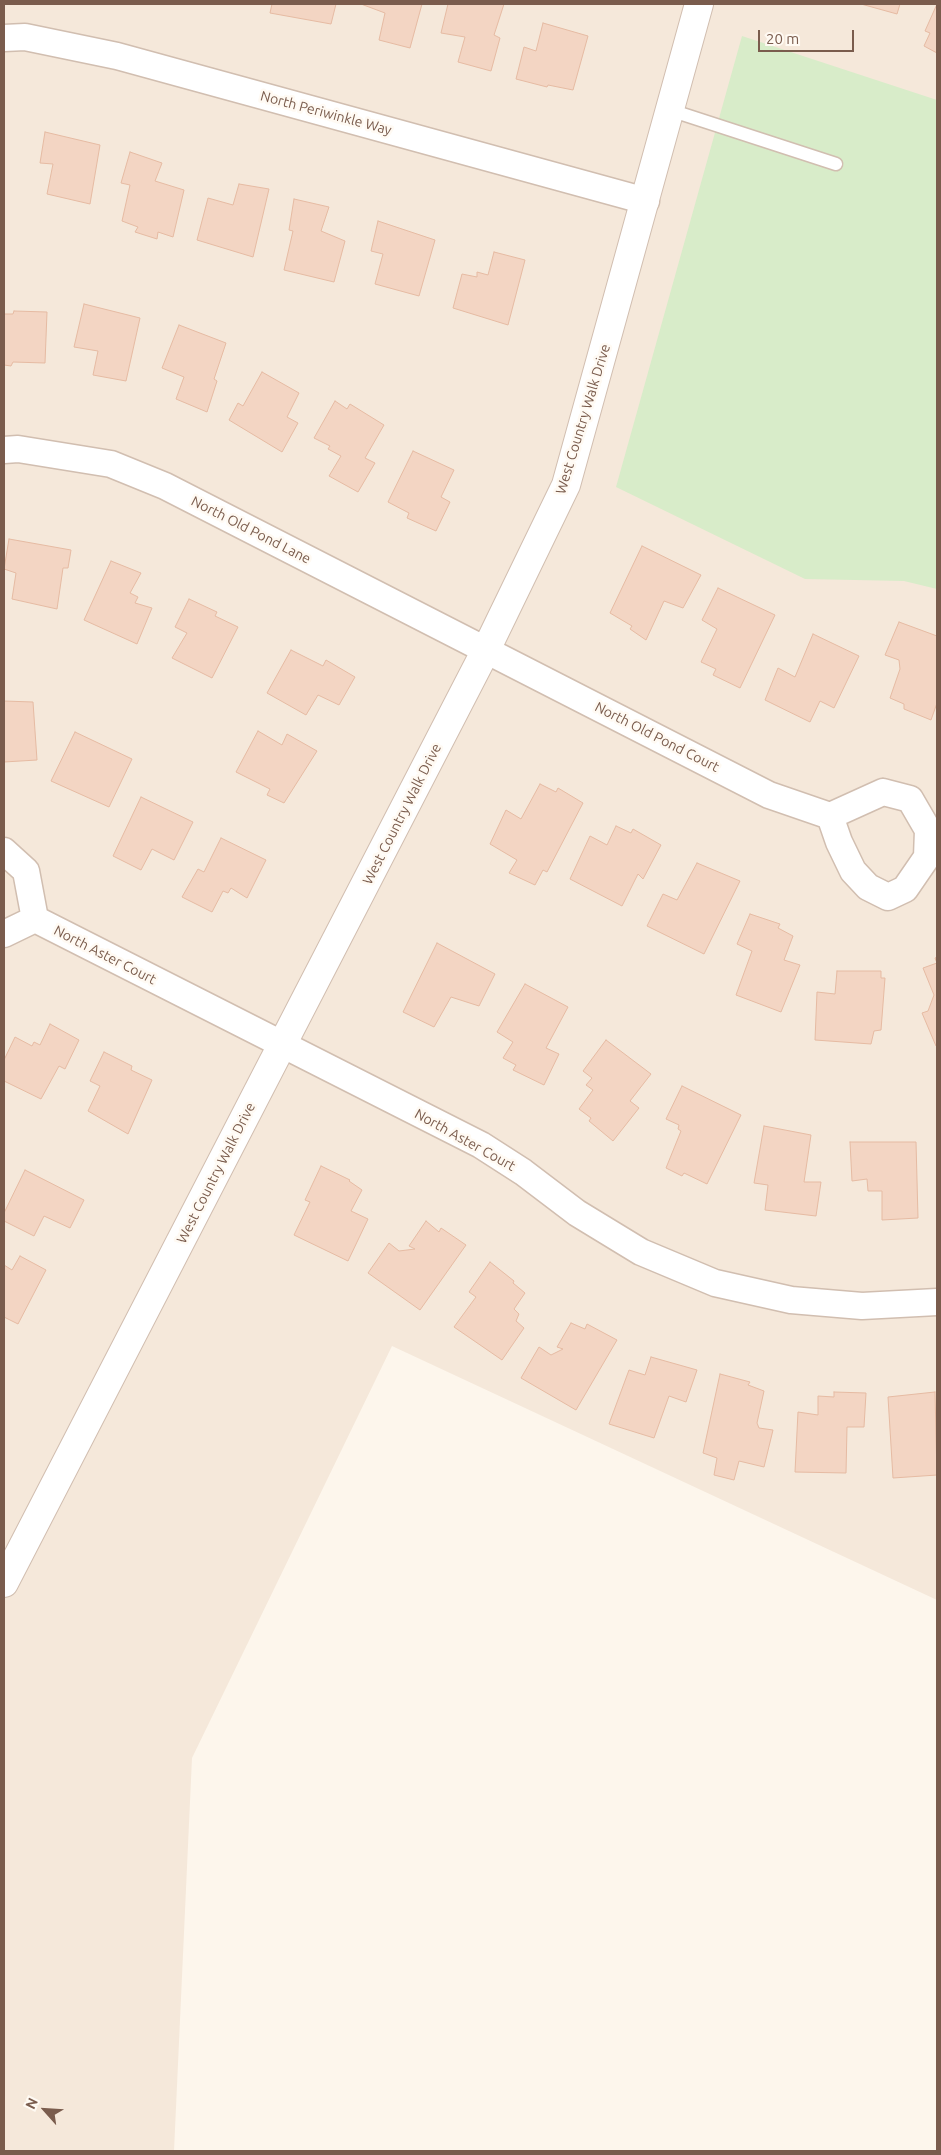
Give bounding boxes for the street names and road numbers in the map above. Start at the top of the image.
street label: North Periwinkle Way [259,87,393,139]
street label: West Country Walk Drive [552,342,614,496]
street label: North Old Pond Lane [188,493,314,567]
street label: North Old Pond Court [592,698,722,776]
street label: West Country Walk Drive [359,741,445,887]
street label: North Aster Court [51,922,159,988]
street label: West Country Walk Drive [173,1100,259,1246]
street label: North Aster Court [412,1105,518,1175]

